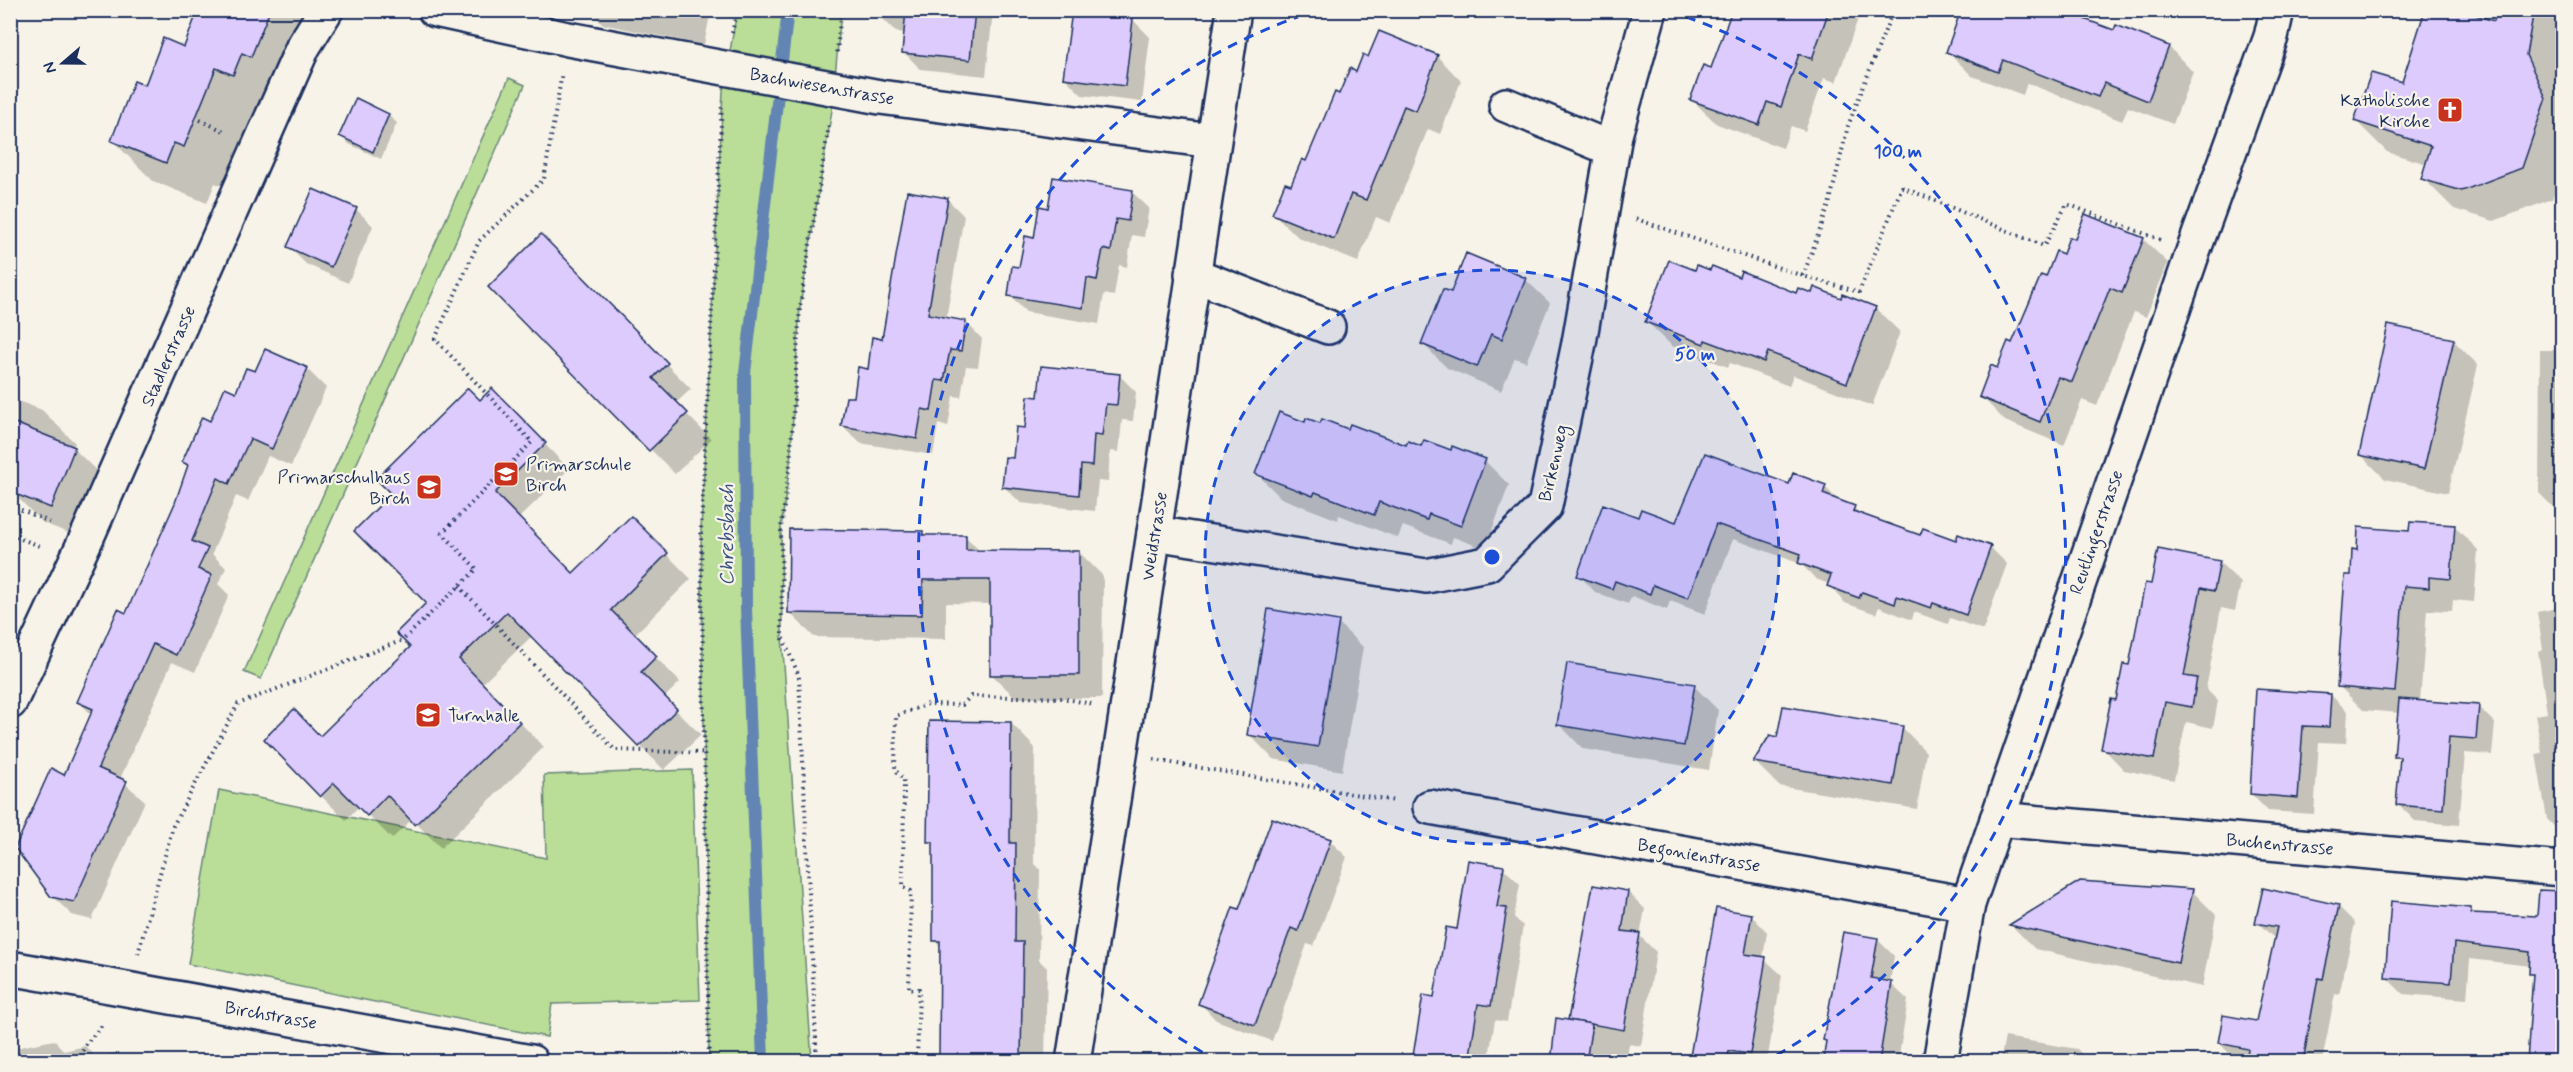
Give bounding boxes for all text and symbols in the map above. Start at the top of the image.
north arrow [33,33,93,93]
text: N [39,59,62,76]
street label: Bachwiesenstrasse [748,62,896,111]
place label: Katholische Kirche [2340,89,2430,134]
church icon: Katholische Kirche [2435,95,2465,125]
text: 100 m [1874,140,1922,164]
street label: Stadlerstrasse [136,302,202,411]
text: 50 m [1675,343,1715,367]
street label: Birkenweg [1533,422,1575,504]
place label: Primarschule Birch [526,453,632,498]
school or university icon: Primarschule Birch [491,459,521,489]
place label: Primarschulhaus Birch [278,466,410,511]
street label: Reutlingerstrasse [2064,467,2131,598]
school or university icon: Primarschulhaus Birch [414,472,444,502]
water label: Chrebsbach [714,484,741,586]
street label: Weidstrasse [1136,490,1174,582]
centre of rings [1482,547,1502,567]
school or university icon: Turnhalle [413,700,443,730]
place label: Turnhalle [448,704,520,728]
street label: Buchenstrasse [2225,828,2335,862]
street label: Begonienstrasse [1635,833,1762,881]
street label: Birchstrasse [223,996,319,1036]

